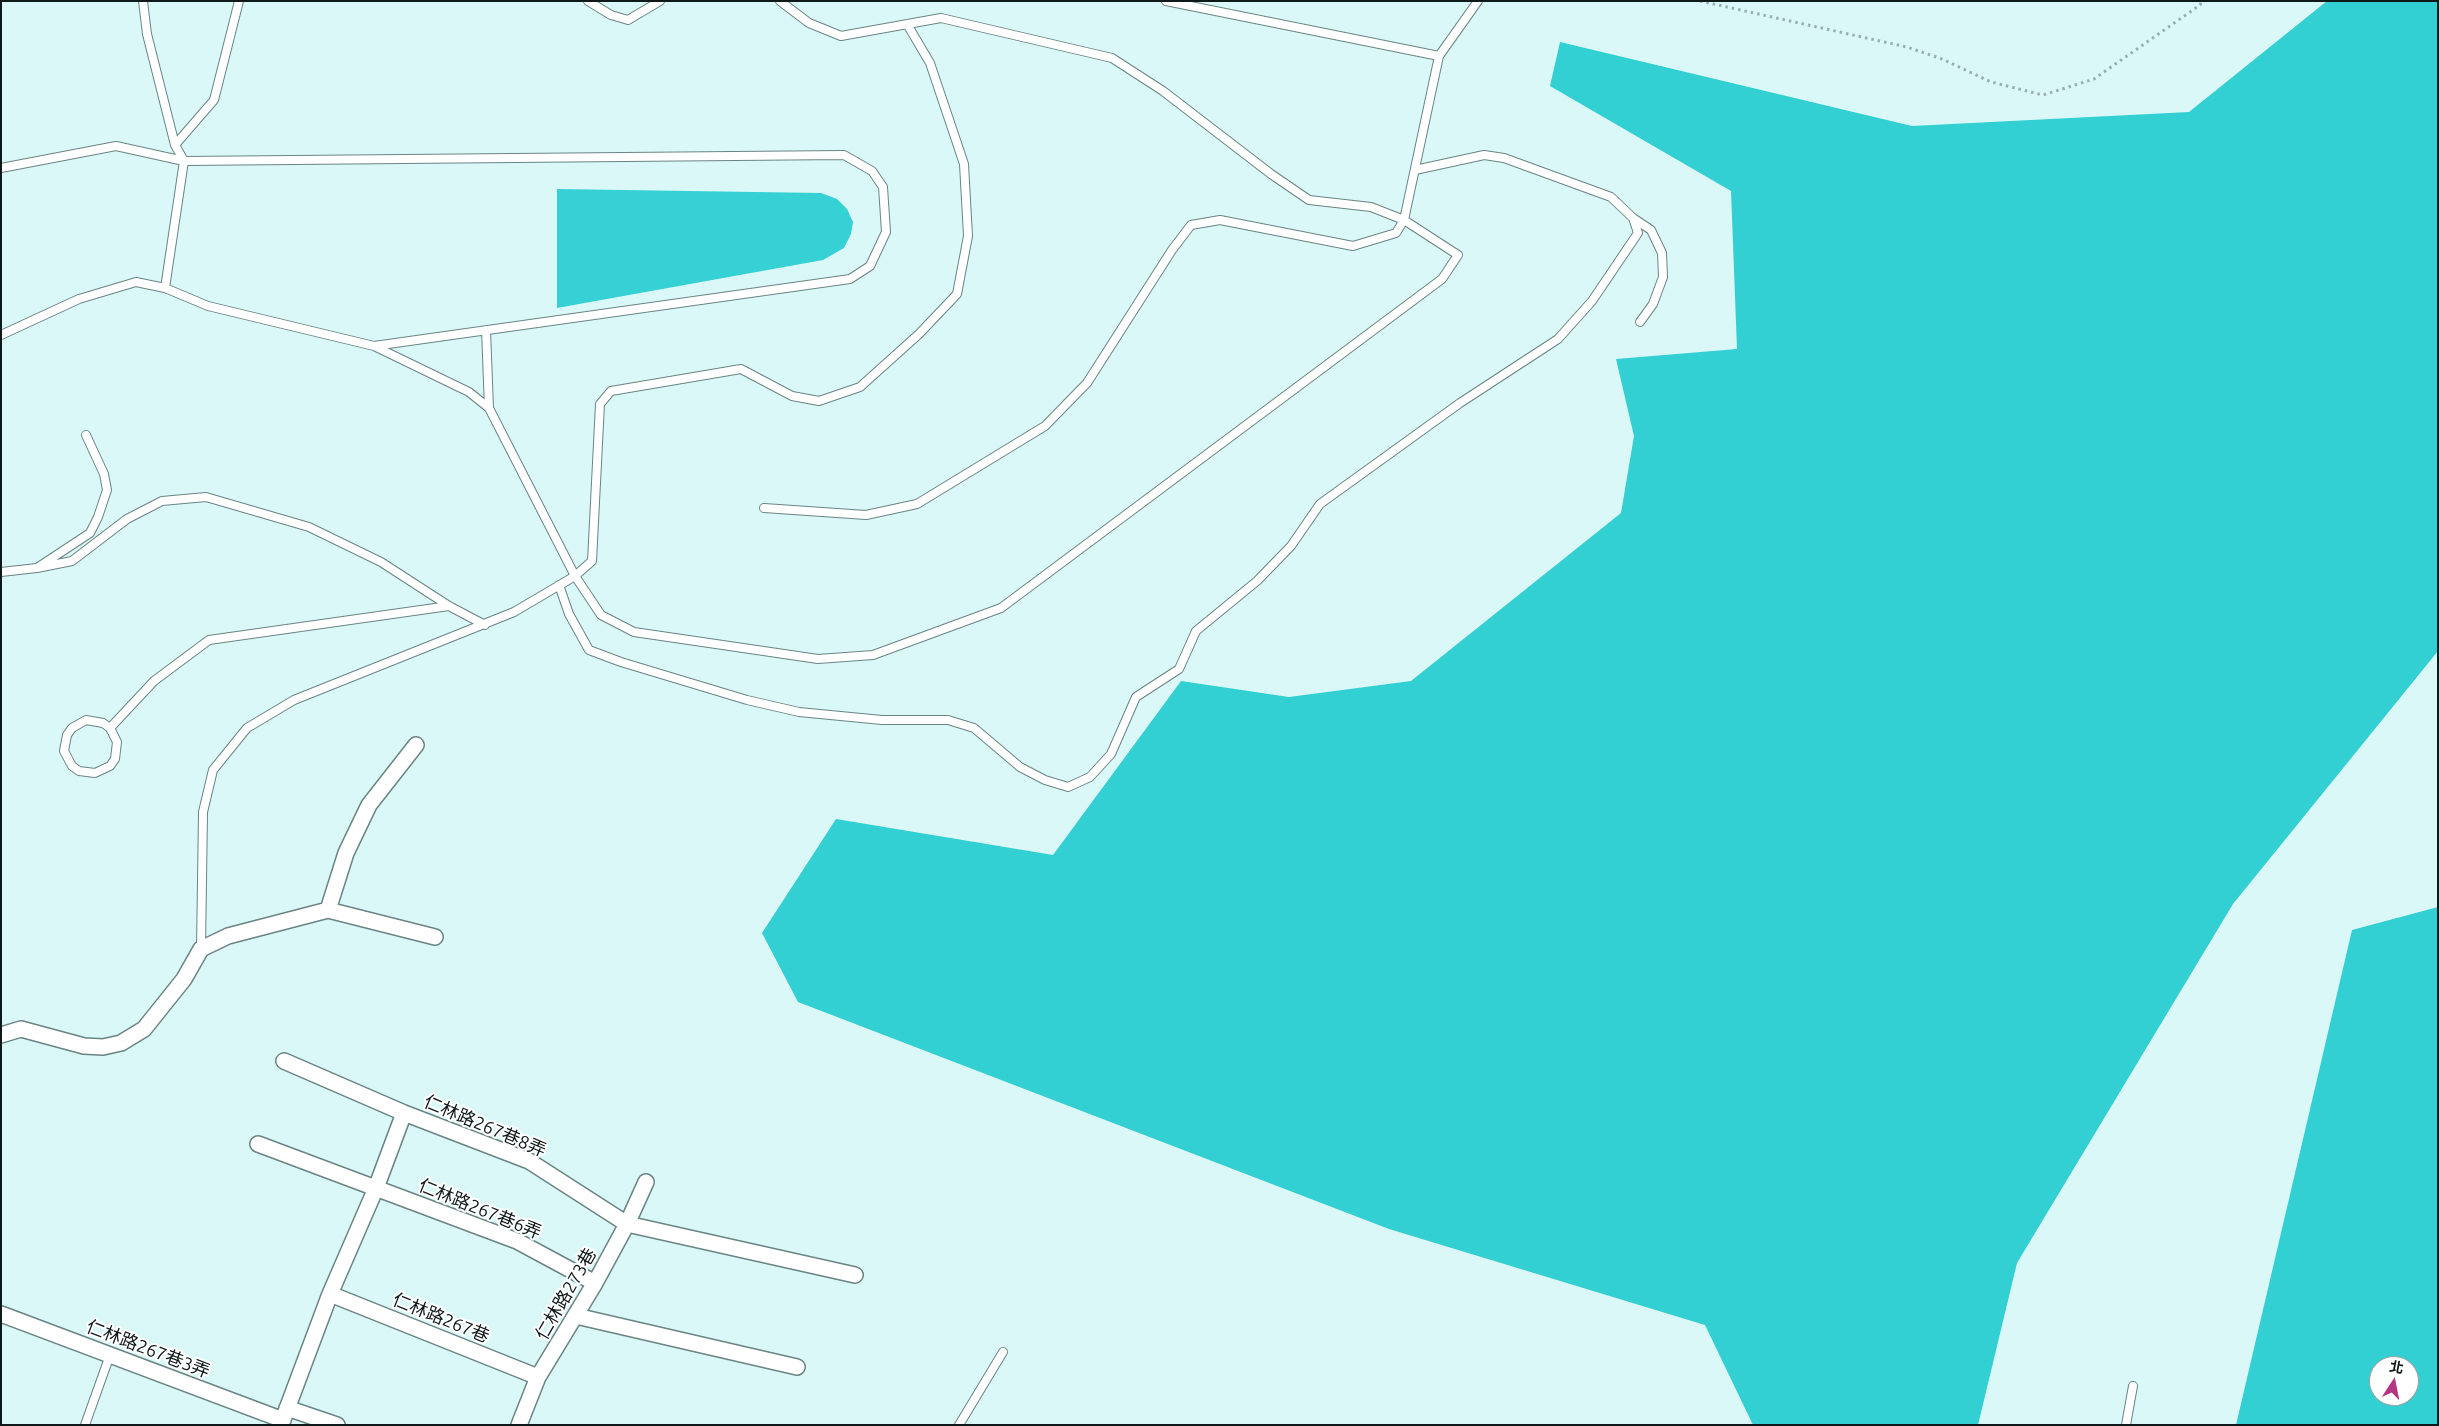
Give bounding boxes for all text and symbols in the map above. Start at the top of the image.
street label: 仁林路267巷8弄 [421,1091,549,1161]
street label: 仁林路267巷6弄 [415,1175,545,1243]
street label: 仁林路273巷 [531,1244,601,1344]
street label: 仁林路267巷 [389,1289,493,1347]
street label: 仁林路267巷3弄 [83,1316,213,1382]
north arrow [2369,1356,2419,1406]
text: 北 [2388,1358,2405,1376]

